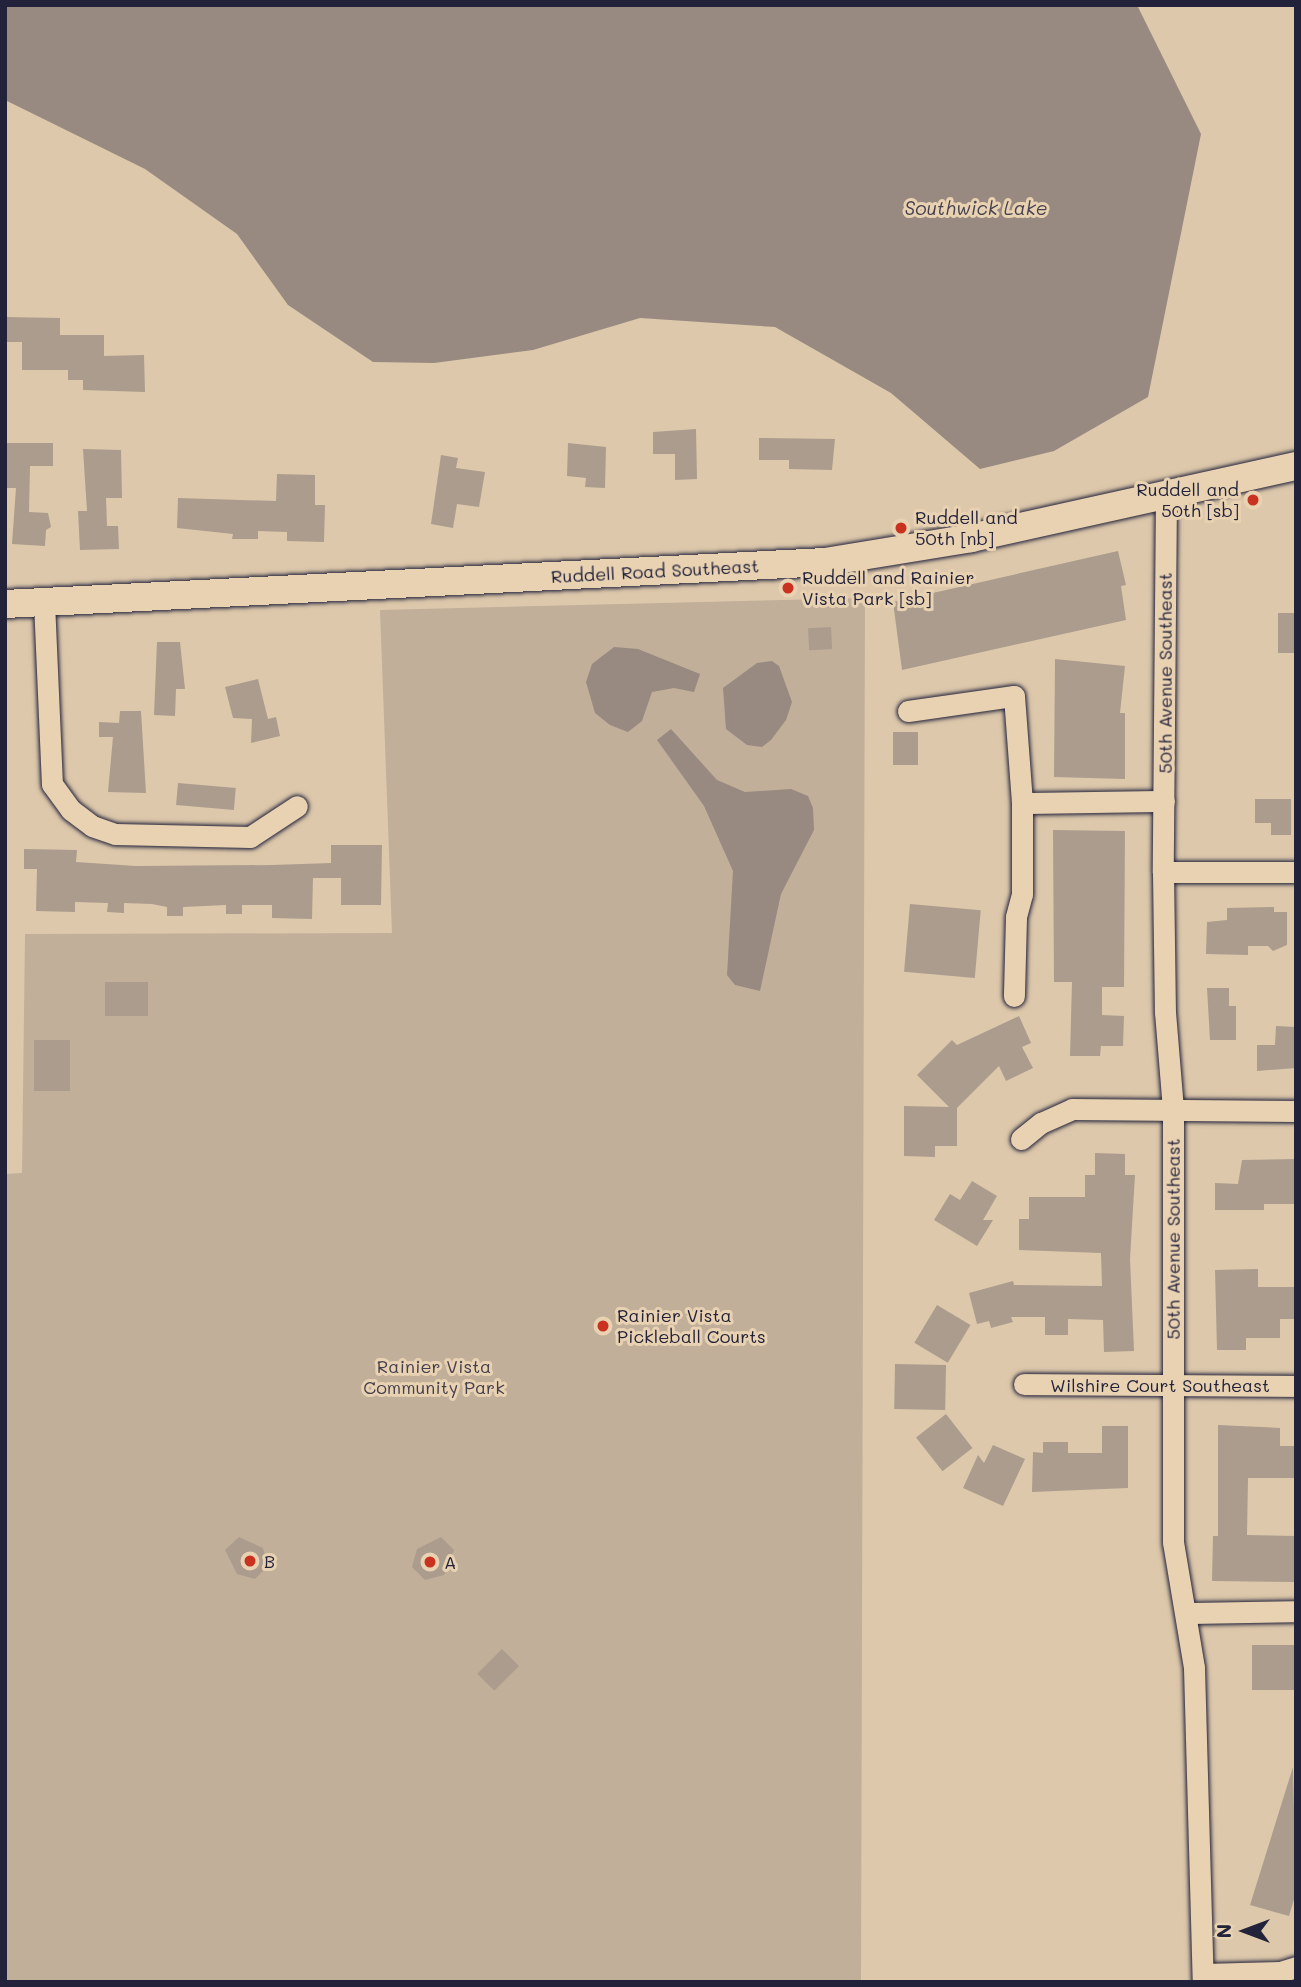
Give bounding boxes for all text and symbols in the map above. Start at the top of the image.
water label: Southwick Lake [904,197,1048,219]
place label: Ruddell and 50th [sb] [1136,479,1239,522]
marker: Ruddell and 50th [sb] [1245,492,1261,508]
place label: Ruddell and 50th [nb] [915,507,1018,550]
marker: Ruddell and 50th [nb] [893,520,909,536]
street label: Ruddell Road Southeast [550,555,760,587]
place label: Ruddell and Rainier Vista Park [sb] [802,567,974,610]
street label: 50th Avenue Southeast [1154,572,1176,774]
marker: Ruddell and Rainier Vista Park [sb] [780,580,796,596]
street label: 50th Avenue Southeast [1162,1138,1184,1340]
place label: Rainier Vista Pickleball Courts [617,1305,766,1348]
marker: Rainier Vista Pickleball Courts [595,1318,611,1334]
park label: Rainier Vista Community Park [363,1356,505,1398]
street label: Wilshire Court Southeast [1050,1374,1270,1396]
place label: B [264,1550,275,1572]
place label: A [444,1551,456,1573]
marker: B [242,1553,258,1569]
marker: A [422,1554,438,1570]
north arrow [1210,1896,1280,1966]
text: N [1211,1924,1236,1938]

